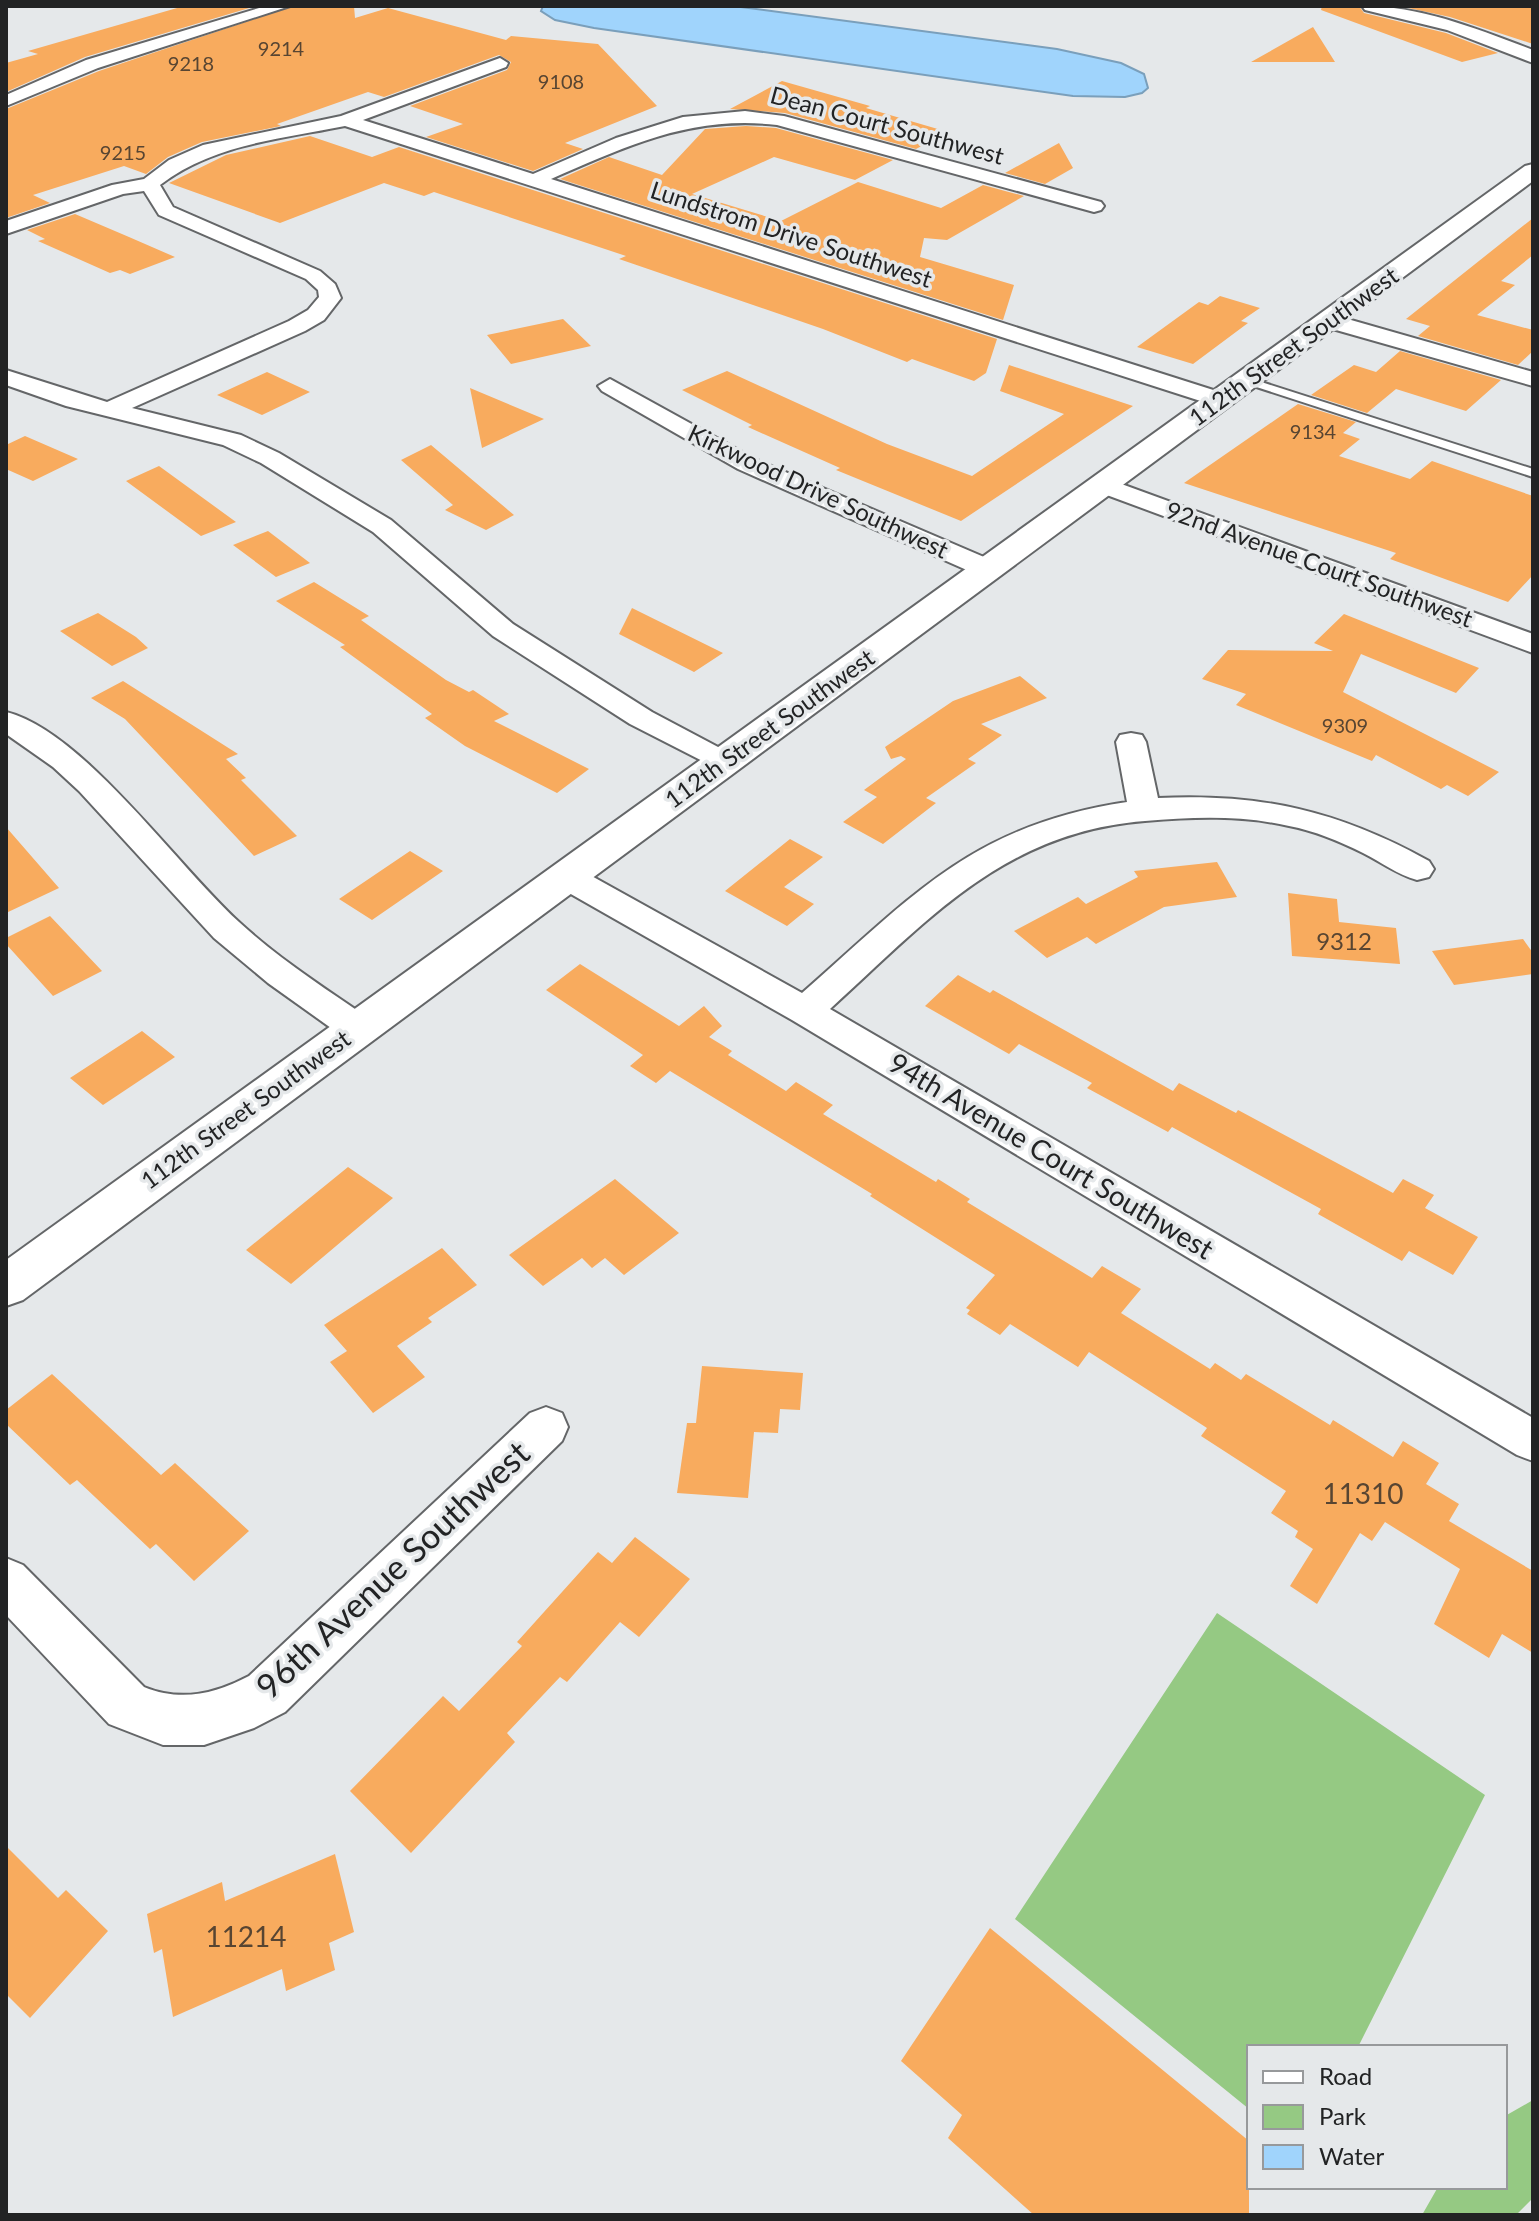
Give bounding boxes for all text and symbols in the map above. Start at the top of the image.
house number: 9214 [258,36,305,60]
house number: 9218 [168,51,214,75]
house number: 9108 [538,69,584,93]
street label: Dean Court Southwest [767,79,1008,170]
house number: 9215 [100,140,146,164]
street label: Lundstrom Drive Southwest [647,174,936,293]
street label: 112th Street Southwest [1183,260,1404,431]
street label: Kirkwood Drive Southwest [684,418,954,564]
house number: 9134 [1290,419,1337,443]
street label: 92nd Avenue Court Southwest [1162,495,1477,633]
street label: 112th Street Southwest [659,642,880,813]
house number: 9309 [1322,713,1368,737]
house number: 9312 [1316,926,1372,955]
street label: 112th Street Southwest [135,1023,356,1194]
street label: 94th Avenue Court Southwest [883,1045,1220,1266]
street label: 96th Avenue Southwest [247,1432,537,1706]
house number: 11310 [1322,1476,1404,1510]
house number: 11214 [205,1919,287,1953]
legend [1247,2045,1507,2189]
text: Road [1319,2061,1372,2090]
text: Park [1319,2101,1367,2130]
text: Water [1319,2141,1384,2170]

